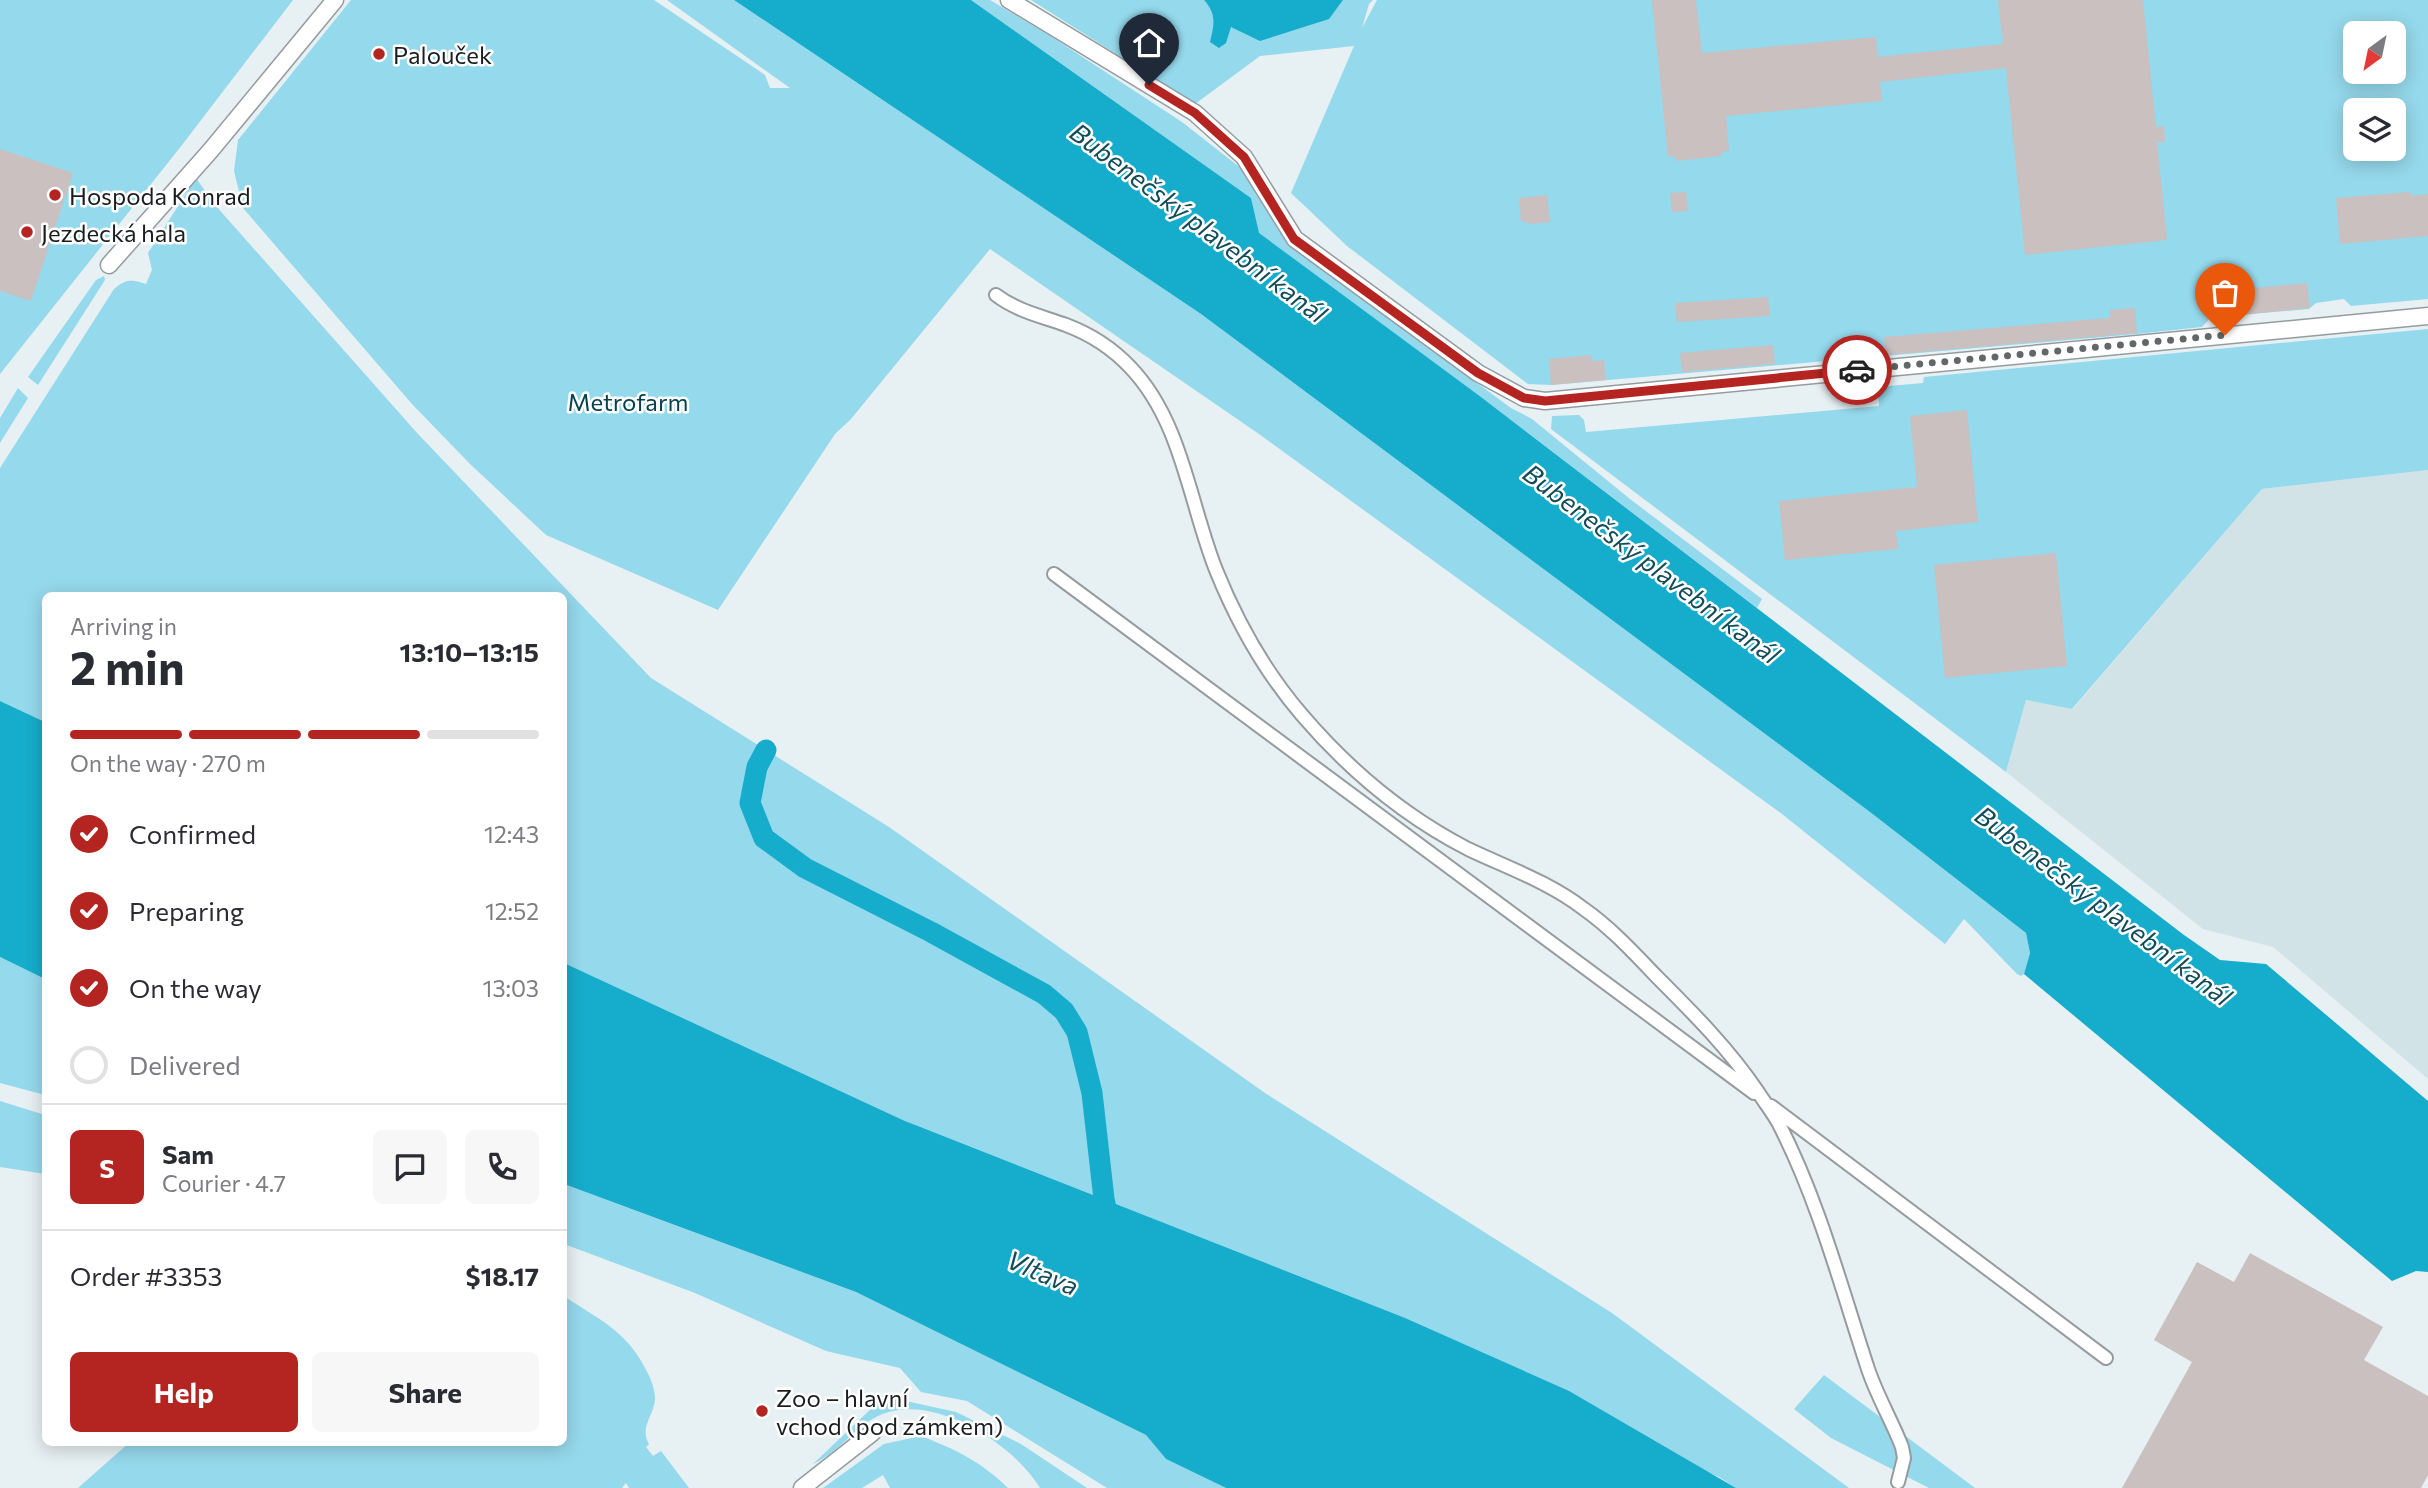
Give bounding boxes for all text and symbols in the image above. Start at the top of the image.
pin [1119,13,1179,85]
north arrow [2343,21,2406,84]
map controls [2343,21,2406,161]
icon: home [1130,24,1168,62]
place label: Palouček [393,40,492,69]
marker: Palouček [371,46,387,62]
button: layers [2343,98,2406,161]
water label: Bubenečský plavební kanál [1065,116,1334,329]
place label: Hospoda Konrad [69,181,251,210]
marker: Hospoda Konrad [47,187,63,203]
place label: Jezdecká hala [41,218,186,247]
marker: Jezdecká hala [19,224,35,240]
pin [2195,263,2255,335]
icon: bag [2206,274,2244,312]
courier [1822,335,1892,405]
icon: car [1838,351,1876,389]
park label: Metrofarm [568,387,688,416]
water label: Bubenečský plavební kanál [1518,457,1787,670]
text: Arriving in [70,612,177,640]
text: 13:10–13:15 [400,636,539,667]
text: 2 min [70,638,185,694]
text: On the way · 270 m [70,749,266,777]
water label: Bubenečský plavební kanál [1970,799,2239,1012]
icon: check [70,815,108,853]
text: Confirmed [129,818,256,849]
text: 12:43 [484,820,539,848]
icon: check [70,892,108,930]
text: Preparing [129,895,244,926]
text: 12:52 [485,897,539,925]
icon: check [70,969,108,1007]
text: On the way [129,972,262,1003]
text: 13:03 [483,974,539,1002]
text: Delivered [129,1049,240,1080]
button: chat [373,1130,447,1204]
button: phone [465,1130,539,1204]
text: Sam [162,1138,214,1169]
text: S [99,1152,115,1183]
text: Courier · 4.7 [162,1169,286,1197]
water label: Vltava [1002,1243,1084,1301]
text: Order #3353 [70,1260,222,1291]
text: $18.17 [466,1260,539,1291]
button: Help [70,1352,298,1432]
button: Share [312,1352,539,1432]
place label: Zoo – hlavní vchod (pod zámkem) [776,1383,1003,1440]
marker: Zoo – hlavní vchod (pod zámkem) [754,1403,770,1419]

